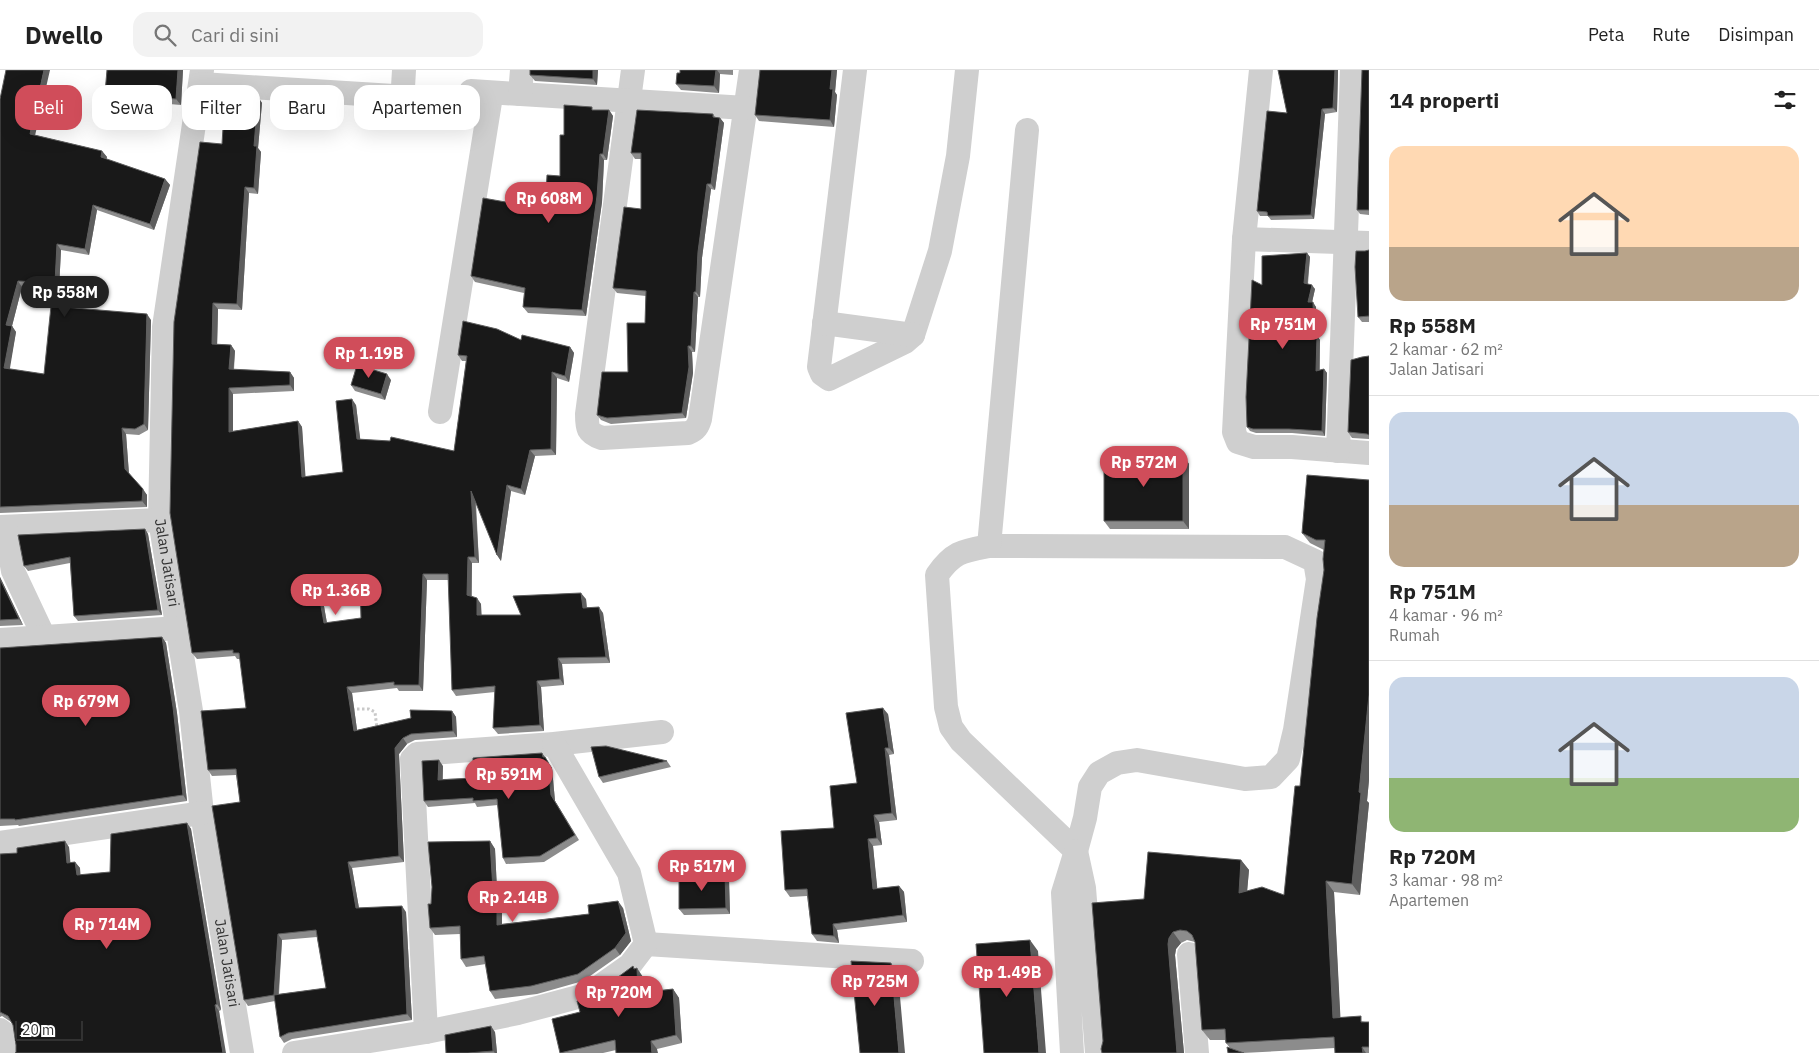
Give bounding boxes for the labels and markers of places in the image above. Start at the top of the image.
pin: Rp 608M [503,182,595,224]
pin: Rp 558M [19,276,111,318]
pin: Rp 751M [1237,308,1329,350]
pin: Rp 1.19B [317,336,421,379]
pin: Rp 572M [1098,446,1190,488]
pin: Rp 1.36B [284,574,388,616]
pin: Rp 679M [40,684,132,727]
pin: Rp 591M [463,758,555,800]
pin: Rp 517M [656,850,748,892]
pin: Rp 2.14B [461,880,565,923]
pin: Rp 714M [61,908,153,950]
pin: Rp 1.49B [955,956,1059,998]
pin: Rp 725M [829,964,921,1007]
pin: Rp 720M [573,976,665,1018]

